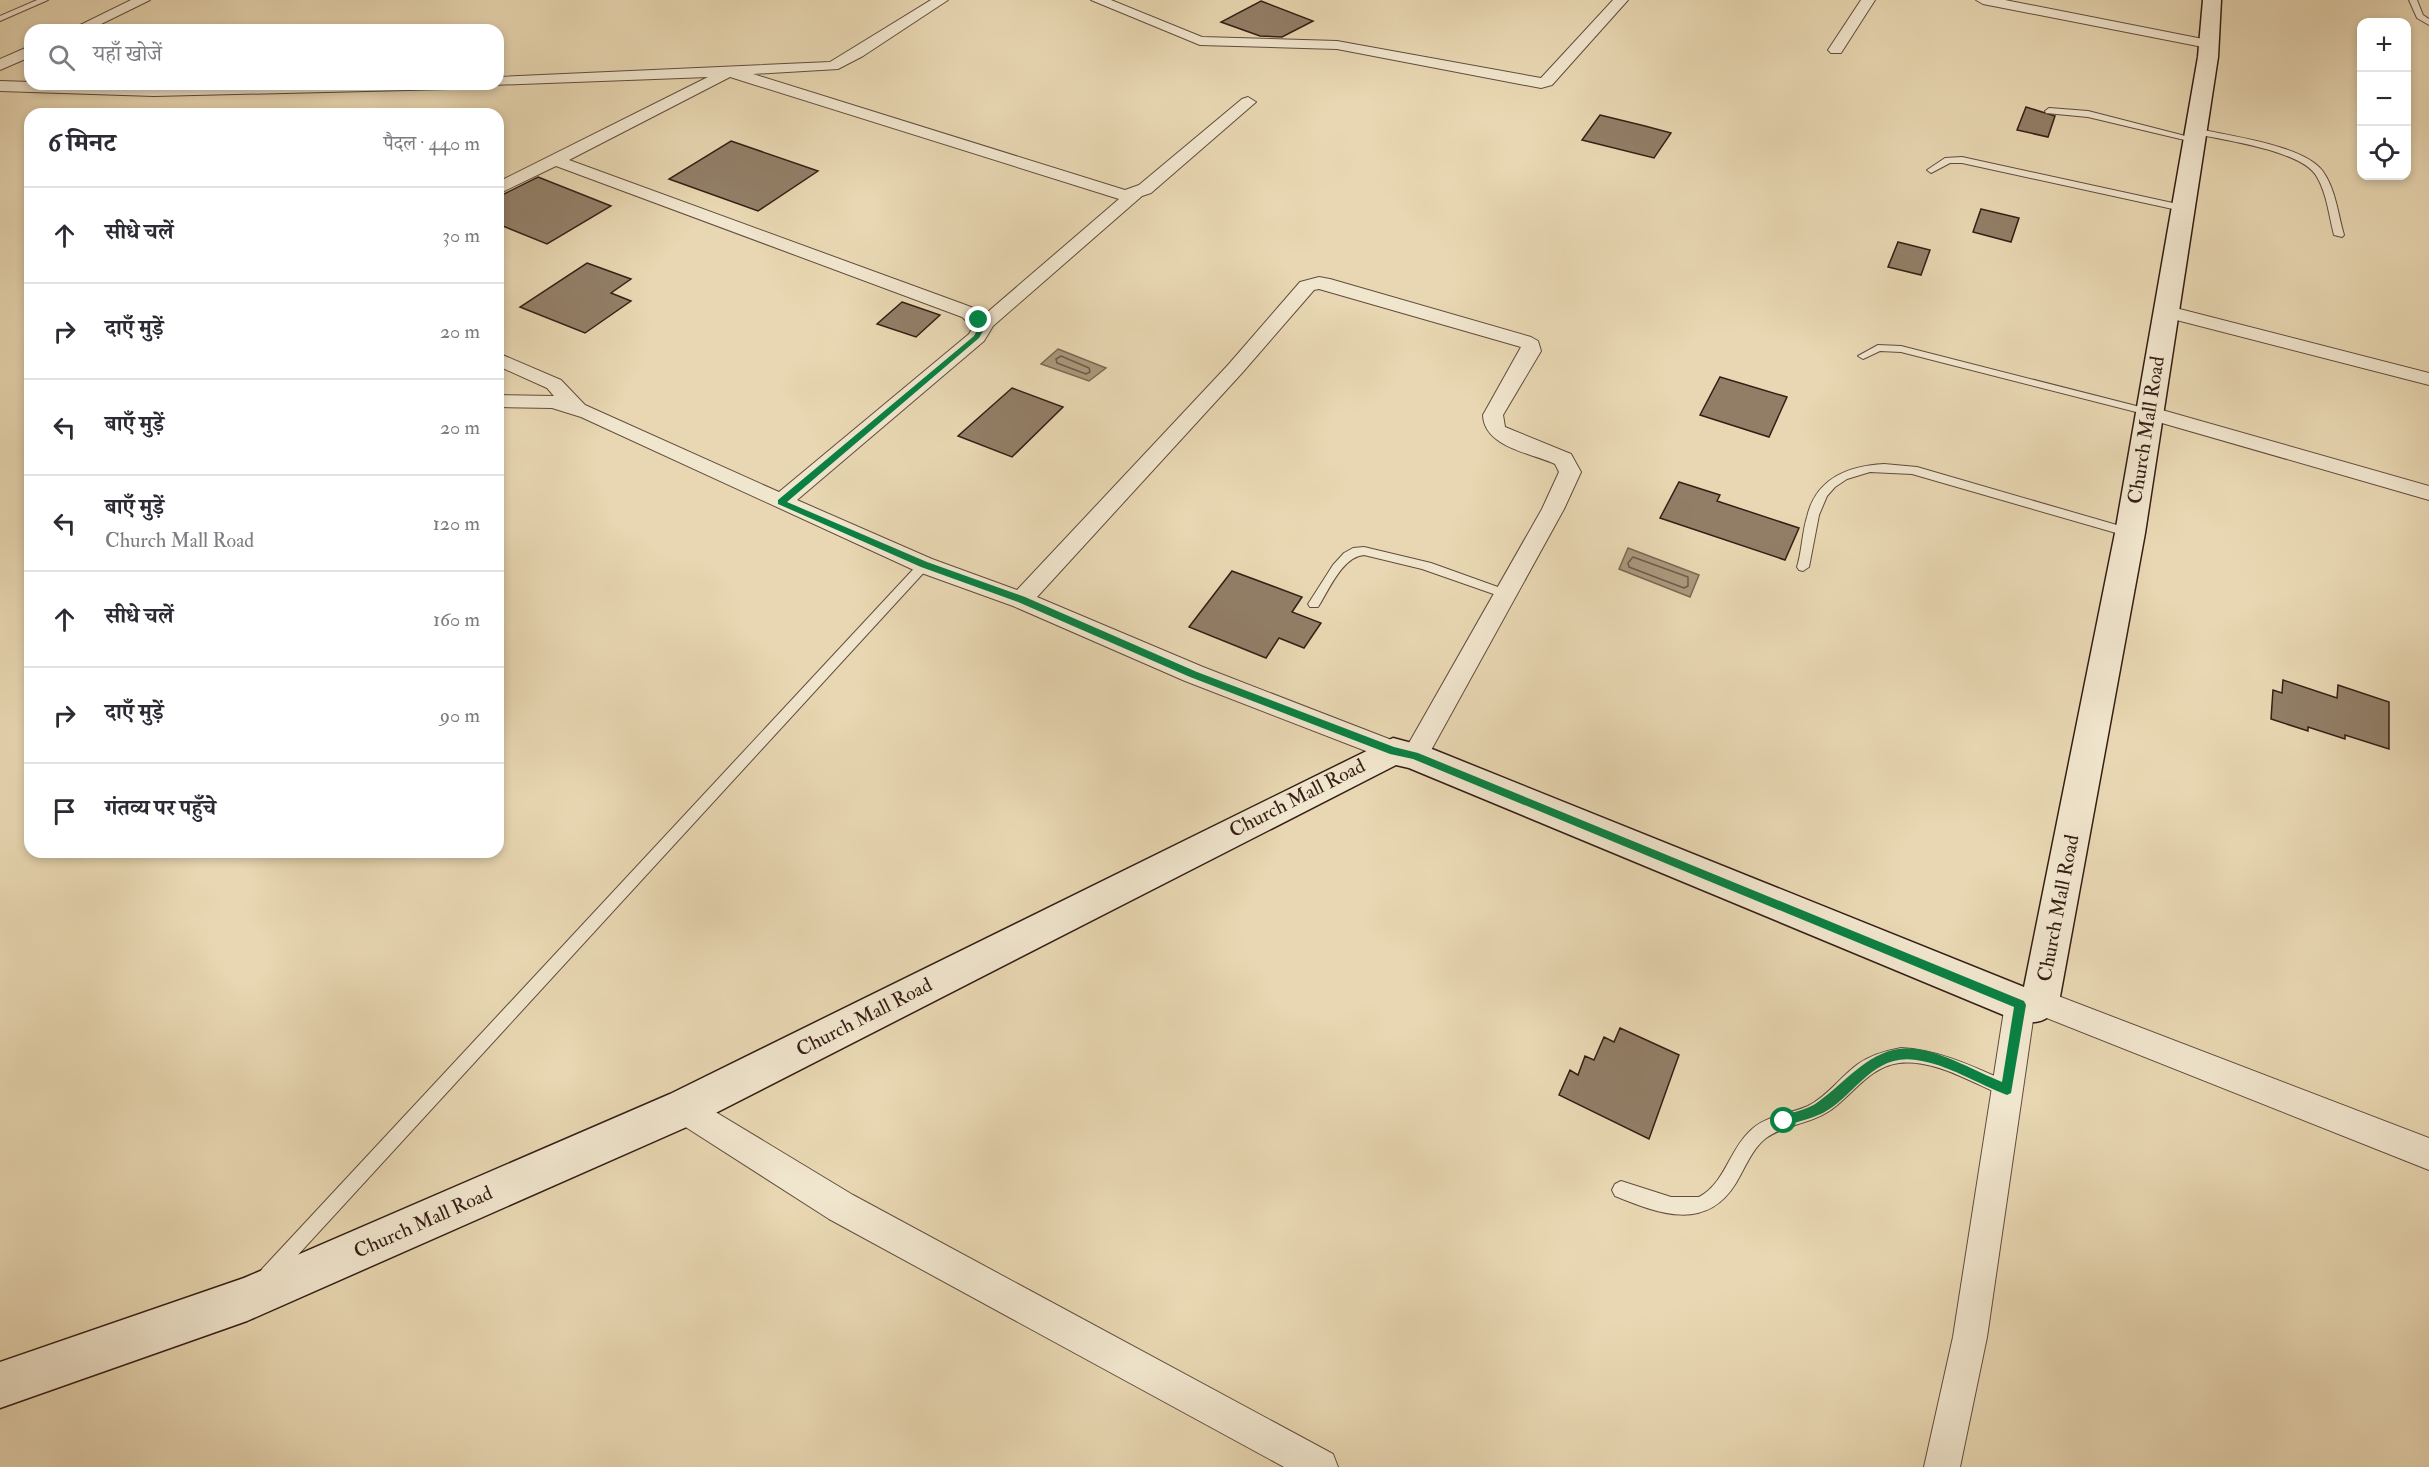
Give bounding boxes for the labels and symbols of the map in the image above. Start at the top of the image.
route end [965,306,991,332]
street label: Church Mall Road [2122,354,2170,506]
street label: Church Mall Road [1225,753,1369,843]
street label: Church Mall Road [2031,832,2085,984]
street label: Church Mall Road [792,972,936,1062]
route start [1770,1107,1796,1133]
street label: Church Mall Road [350,1180,496,1264]

